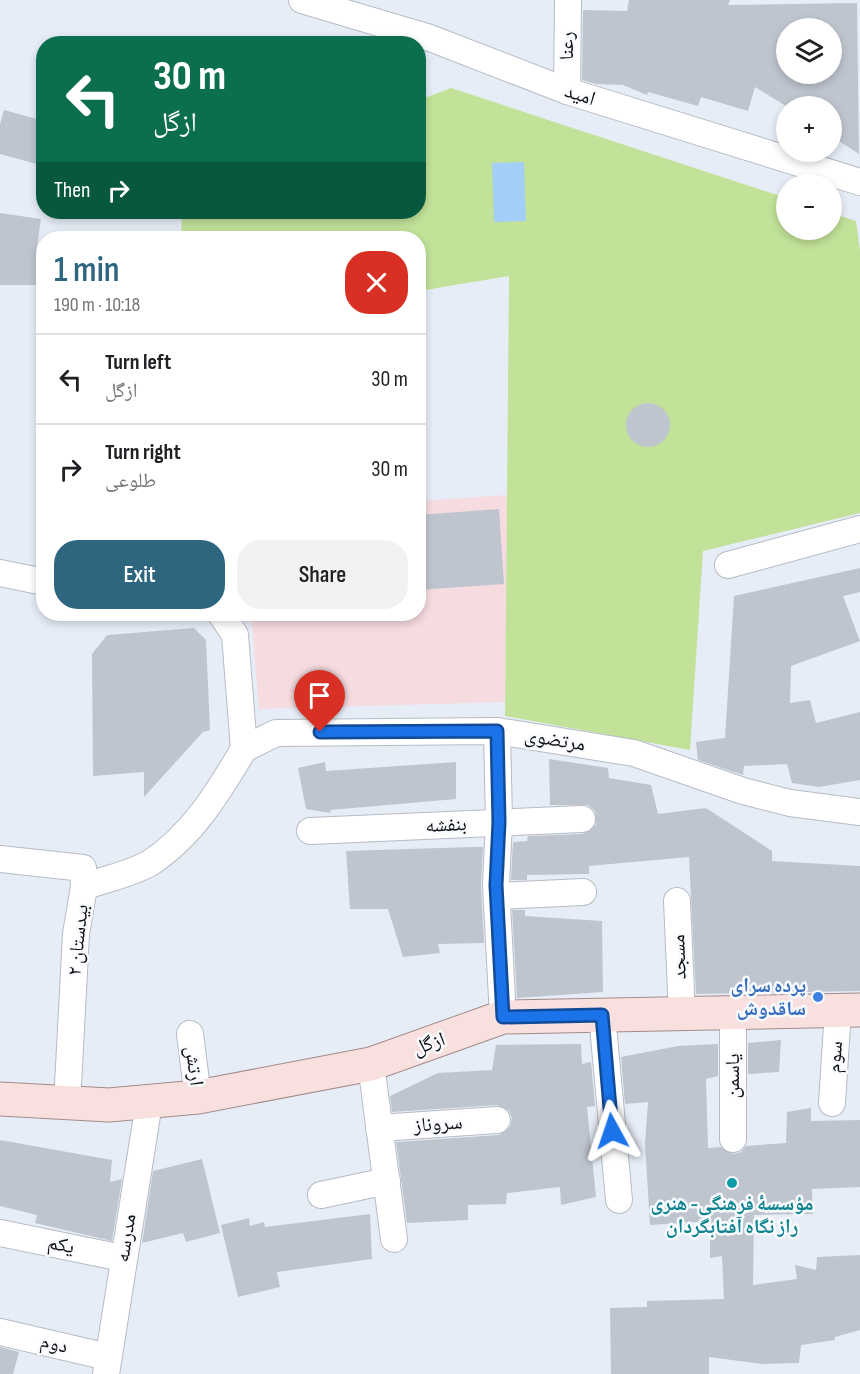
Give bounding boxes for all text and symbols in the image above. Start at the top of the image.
map controls [776,18,842,240]
button: layers [776,18,842,84]
street label: رعنا [555,32,579,60]
text: 30 m [153,51,226,102]
icon: left [54,60,132,138]
street label: امید [562,79,598,111]
button: + [776,96,842,162]
text: ازگل [153,107,197,139]
icon: right [102,174,135,207]
button: − [776,174,842,240]
text: Then [54,177,90,204]
text: 1 min [54,249,119,292]
button: close [345,251,408,314]
text: 190 m · 10:18 [54,293,140,317]
text: Turn left [105,349,171,376]
icon: left [54,363,87,396]
text: 30 m [371,366,408,393]
text: ازگل [105,379,138,403]
text: Turn right [105,439,181,466]
icon: right [54,453,87,486]
text: 30 m [371,456,408,483]
text: طلوعی [105,469,156,493]
button: Exit [54,540,225,609]
button: Share [237,540,408,609]
pin [294,670,345,732]
icon: arrive [303,679,336,712]
street label: مرتضوی [523,723,587,757]
street label: بنفشه [425,812,467,838]
street label: بیدستان ۲ [62,903,94,977]
street label: مسجد [666,934,692,980]
place label: پرده سرای ساقدوش [731,974,806,1021]
marker: پرده سرای ساقدوش [811,990,825,1004]
street label: ازگل [410,1027,448,1061]
street label: سوم [822,1040,849,1074]
street label: ارتش [180,1045,208,1087]
street label: یاسمن [721,1053,745,1099]
position arrow [580,1099,644,1163]
street label: سروناز [412,1110,463,1138]
marker: مؤسسۀ فرهنگی- هنری راز نگاه آفتابگردان [725,1176,739,1190]
place label: مؤسسۀ فرهنگی- هنری راز نگاه آفتابگردان [651,1192,813,1239]
street label: مدرسه [110,1212,142,1264]
street label: یکم [45,1231,76,1260]
street label: دوم [38,1329,70,1360]

